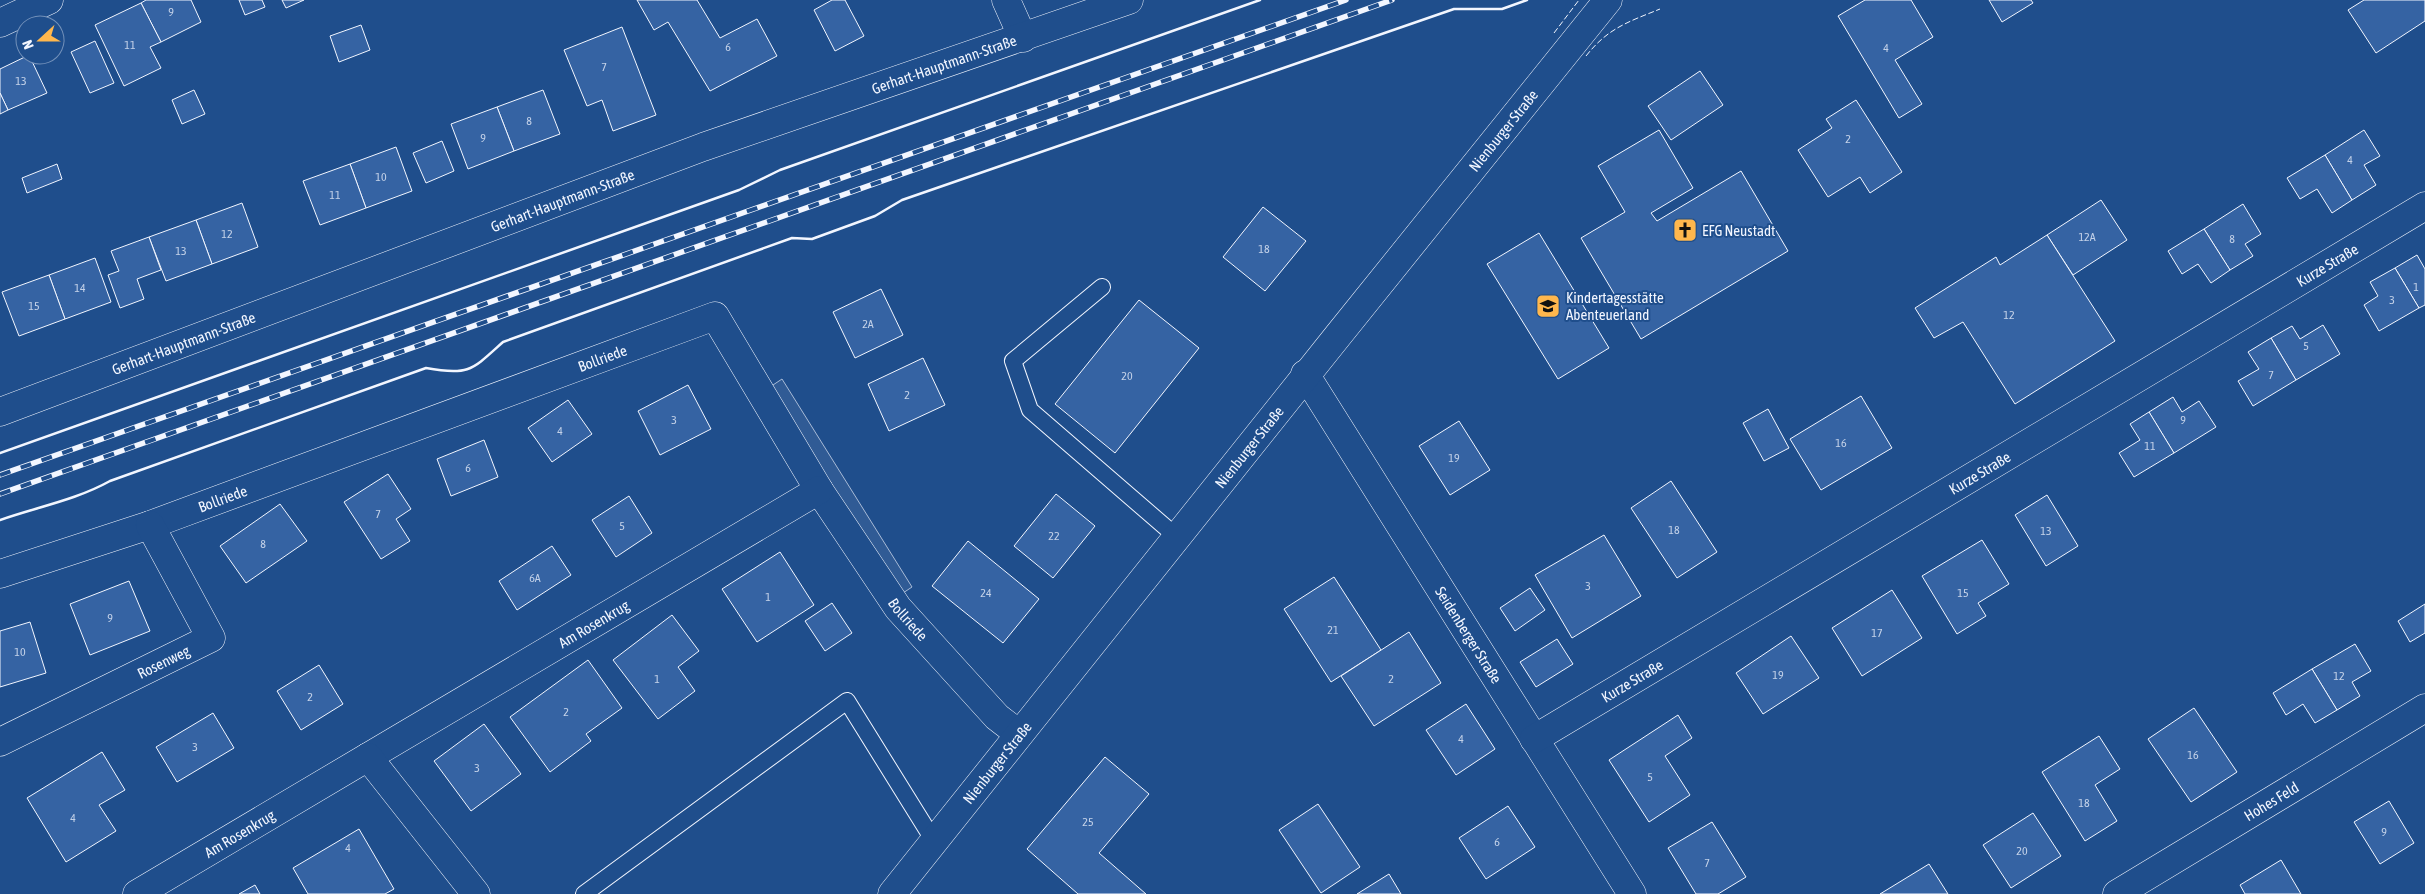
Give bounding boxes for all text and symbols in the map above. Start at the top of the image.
house number: 9 [168,5,174,19]
north arrow [15,15,65,65]
street label: Gerhart-Hauptmann-Straße [869,31,1019,97]
text: N [19,38,37,51]
house number: 11 [124,38,136,52]
house number: 6 [725,40,731,54]
house number: 4 [1883,41,1889,55]
house number: 7 [601,60,607,74]
house number: 13 [15,74,27,88]
street label: Nienburger Straße [1465,86,1541,175]
house number: 8 [526,114,532,128]
house number: 9 [480,131,486,145]
house number: 2 [1845,132,1851,146]
house number: 4 [2347,153,2353,167]
street label: Gerhart-Hauptmann-Straße [488,165,637,235]
house number: 10 [375,170,387,184]
house number: 11 [329,188,341,202]
church icon: EFG Neustadt [1672,217,1698,243]
place label: EFG Neustadt [1702,222,1775,239]
house number: 12 [221,227,233,241]
house number: 12A [2078,230,2096,244]
house number: 8 [2229,232,2235,246]
street label: Kurze Straße [2293,240,2361,290]
house number: 18 [1258,242,1270,256]
house number: 13 [175,244,187,258]
house number: 1 [2413,280,2419,294]
house number: 14 [74,281,86,295]
place label: Kindertagesstätte Abenteuerland [1566,289,1664,323]
school or university icon: Kindertagesstätte Abenteuerland [1535,293,1561,319]
house number: 3 [2389,293,2395,307]
house number: 15 [28,299,40,313]
street label: Gerhart-Hauptmann-Straße [109,308,258,378]
house number: 12 [2003,308,2015,322]
house number: 2A [862,317,874,331]
house number: 5 [2303,339,2309,353]
street label: Bollriede [576,341,629,374]
house number: 7 [2268,368,2274,382]
house number: 20 [1121,369,1133,383]
house number: 2 [904,388,910,402]
street label: Nienburger Straße [1211,402,1287,491]
house number: 3 [671,413,677,427]
house number: 9 [2180,413,2186,427]
house number: 4 [557,424,563,438]
house number: 16 [1835,436,1847,450]
house number: 11 [2144,439,2156,453]
street label: Kurze Straße [1946,448,2013,497]
house number: 19 [1448,451,1460,465]
house number: 6 [465,461,471,475]
street label: Bollriede [196,481,249,515]
house number: 7 [375,507,381,521]
house number: 5 [619,519,625,533]
house number: 18 [1668,523,1680,537]
house number: 13 [2040,524,2052,538]
house number: 22 [1048,529,1060,543]
house number: 8 [260,537,266,551]
house number: 6A [529,571,541,585]
house number: 3 [1585,579,1591,593]
street label: Seidenberger Straße [1432,583,1506,686]
house number: 24 [980,586,992,600]
house number: 15 [1957,586,1969,600]
house number: 1 [765,590,771,604]
street label: Bollriede [885,595,932,644]
street label: Am Rosenkrug [555,596,632,651]
house number: 9 [107,611,113,625]
house number: 21 [1327,623,1339,637]
house number: 17 [1871,626,1883,640]
street label: Rosenweg [134,641,193,682]
house number: 10 [14,645,26,659]
street label: Kurze Straße [1598,655,1666,705]
house number: 19 [1772,668,1784,682]
house number: 12 [2333,669,2345,683]
house number: 1 [654,672,660,686]
house number: 2 [1388,672,1394,686]
house number: 2 [307,690,313,704]
house number: 2 [563,705,569,719]
street label: Nienburger Straße [959,718,1035,807]
house number: 4 [1458,732,1464,746]
house number: 3 [192,740,198,754]
house number: 16 [2187,748,2199,762]
house number: 3 [474,761,480,775]
house number: 5 [1647,770,1653,784]
street label: Hohes Feld [2241,778,2301,824]
house number: 18 [2078,796,2090,810]
street label: Am Rosenkrug [201,806,278,861]
house number: 4 [70,811,76,825]
house number: 25 [1082,815,1094,829]
house number: 9 [2381,825,2387,839]
house number: 6 [1494,835,1500,849]
house number: 4 [345,841,351,855]
house number: 20 [2016,844,2028,858]
house number: 7 [1704,856,1710,870]

